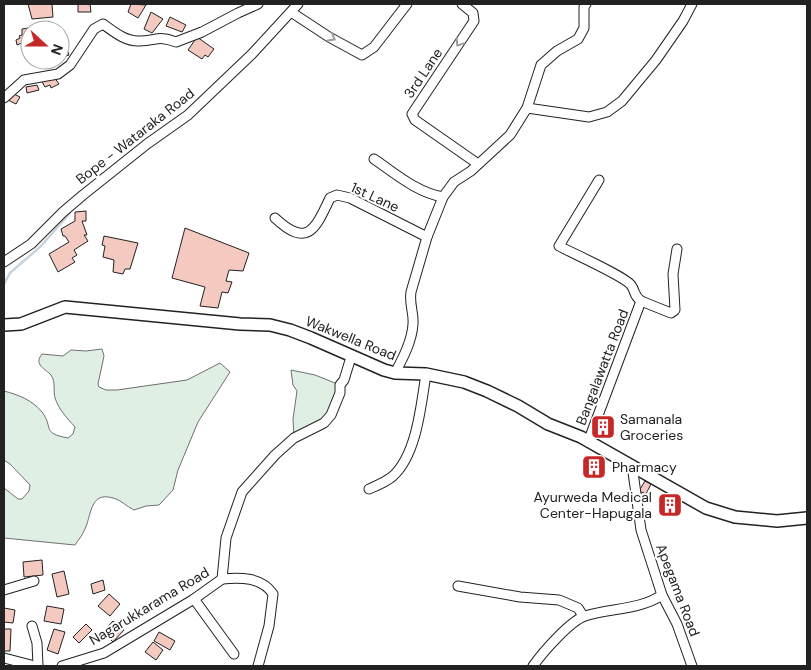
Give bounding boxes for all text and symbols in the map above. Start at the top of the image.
north arrow [20,20,70,70]
one-way arrow [327,32,336,42]
one-way arrow [456,37,465,47]
text: N [47,42,67,58]
street label: 3rd Lane [400,44,446,102]
street label: Bope - Wataraka Road [72,84,198,188]
street label: 1st Lane [348,178,402,216]
street label: Bangalawatta Road [572,306,632,428]
street label: Wakwella Road [303,312,399,364]
place label: Samanala Groceries [620,410,683,444]
building icon: Samanala Groceries [590,414,616,440]
building icon: Pharmacy [581,454,607,480]
place label: Pharmacy [612,458,677,476]
place label: Ayurweda Medical Center-Hapugala [533,488,652,522]
building icon: Ayurweda Medical Center-Hapugala [657,492,683,518]
street label: Apegama Road [652,541,704,639]
street label: Nagarukkarama Road [86,563,212,649]

